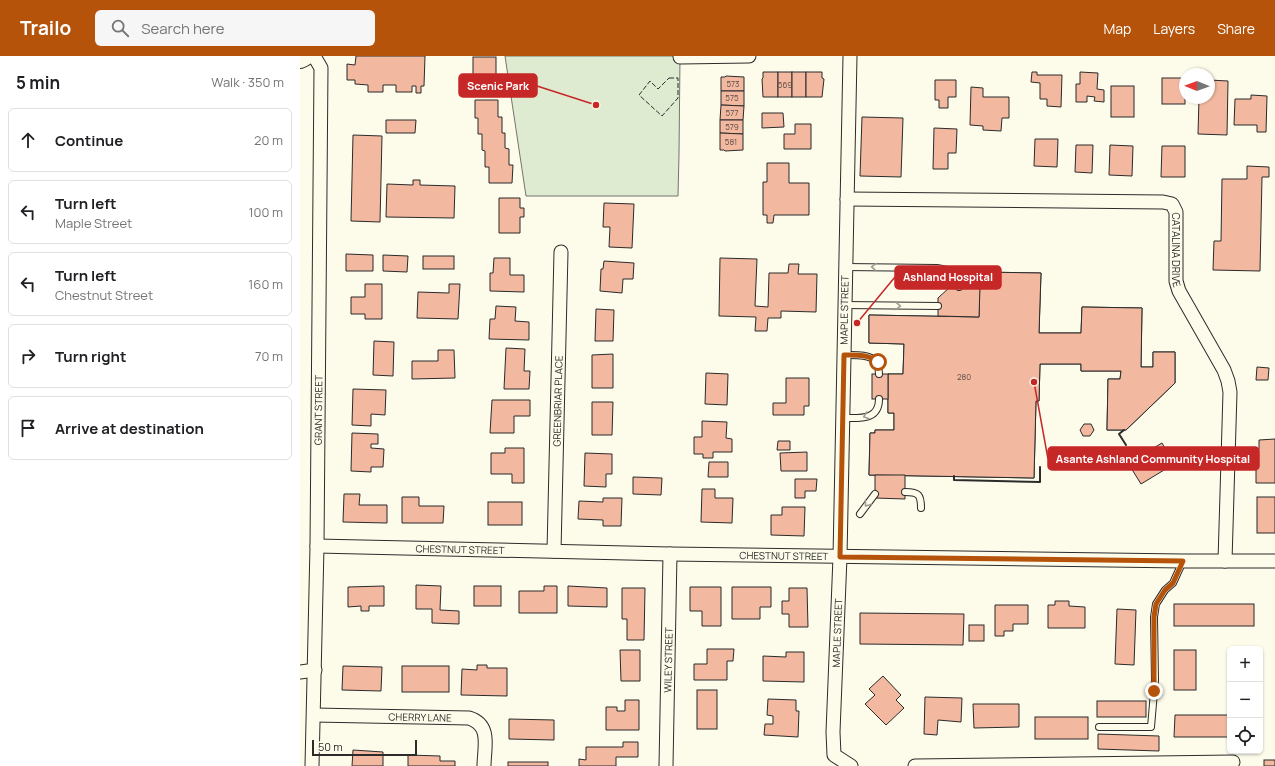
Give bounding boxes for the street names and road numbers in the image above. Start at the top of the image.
street label: CATALINA DRIVE [1169,213,1185,289]
street label: MAPLE STREET [836,275,852,345]
street label: GREENBRIAR PLACE [549,355,566,447]
street label: GRANT STREET [311,375,325,445]
street label: CHESTNUT STREET [415,541,505,557]
street label: CHESTNUT STREET [739,548,829,563]
street label: MAPLE STREET [829,598,845,668]
street label: WILEY STREET [660,627,676,693]
street label: CHERRY LANE [388,709,452,725]

